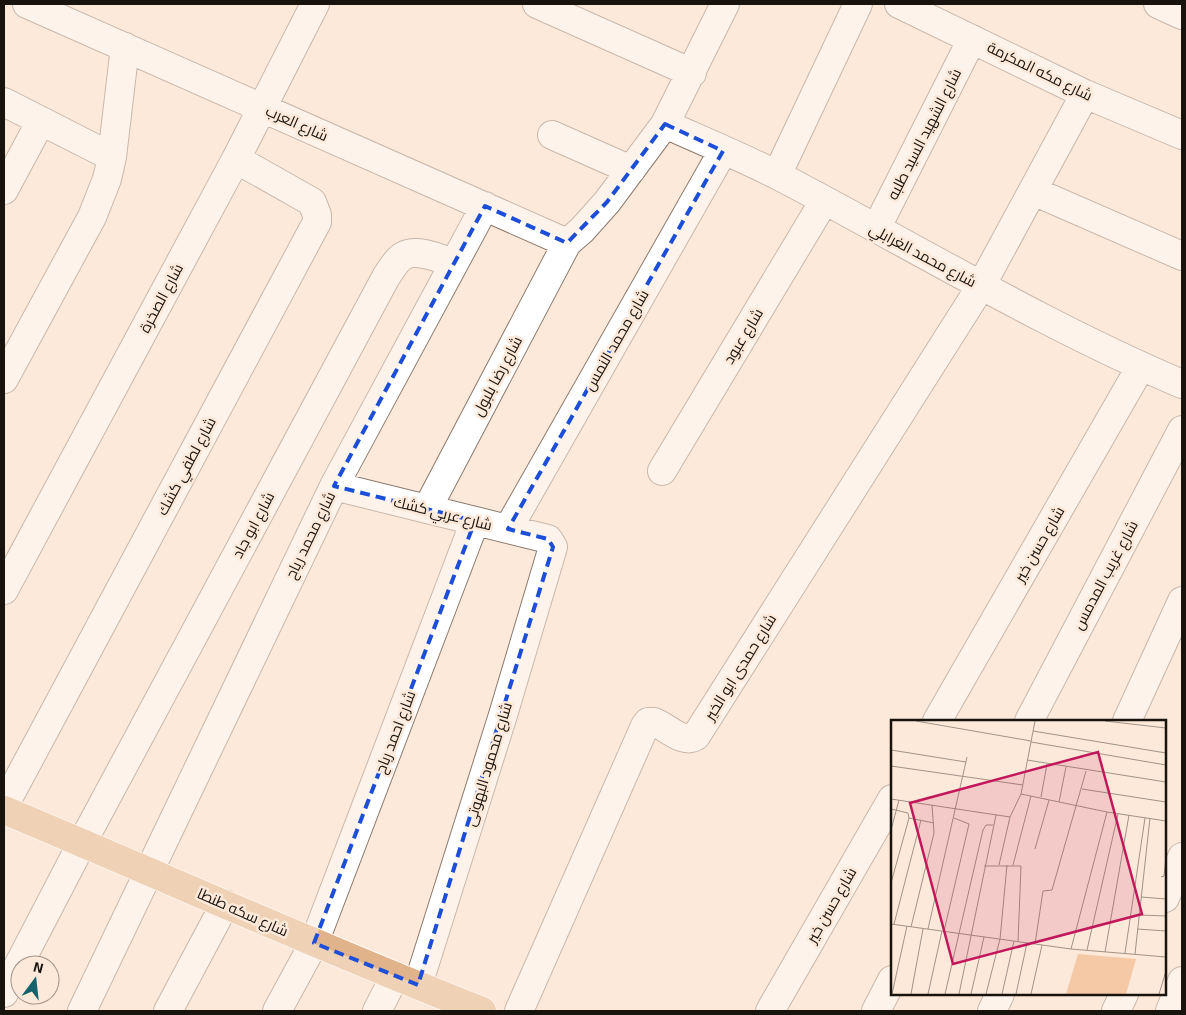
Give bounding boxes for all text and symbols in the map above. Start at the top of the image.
street label: شارع مكه المكرمة [982,33,1098,109]
street label: شارع الشهيد السيد طلبه [878,63,970,205]
street label: شارع العرب [261,96,333,150]
street label: شارع محمد الغرابلي [864,214,982,296]
street label: شارع الصخرة [130,258,192,338]
street label: شارع محمد النمس [575,283,657,397]
street label: شارع عبود [715,302,771,370]
street label: شارع رضا بلبول [464,330,530,422]
street label: شارع لطفي كشك [148,411,224,521]
street label: شارع ابو جاد [223,486,283,564]
street label: شارع محمد رياح [276,486,344,584]
street label: شارع عربي كشك [391,487,495,539]
street label: شارع حسن خير [1005,500,1073,589]
street label: شارع غريب المدمس [1064,515,1146,635]
street label: شارع حمدى ابو الخير [695,608,785,727]
street label: شارع احمد رباح [366,686,424,778]
street label: شارع محمود البهوتى [455,698,521,830]
inset map [891,720,1166,995]
street label: شارع حسن خير [797,861,865,950]
street label: شارع سكه طنطا [192,879,294,945]
text: N [30,954,46,981]
north arrow [10,955,60,1005]

